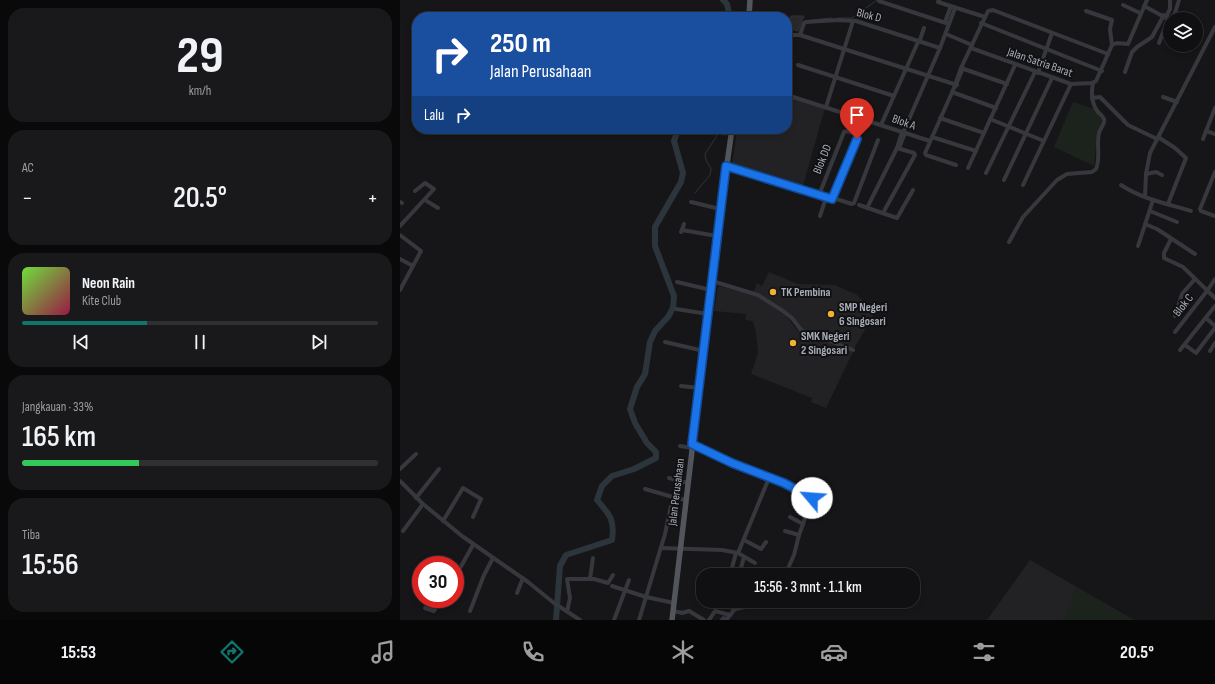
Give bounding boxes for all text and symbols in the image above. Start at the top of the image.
street label: Blok D [855,5,883,26]
map controls [1163,12,1203,52]
button: layers [1163,12,1203,52]
text: 29 [176,25,224,88]
text: 250 m [490,27,551,60]
icon: right [424,28,476,80]
street label: Jalan Satria Barat [1004,44,1075,81]
text: Jalan Perusahaan [490,61,592,82]
text: km/h [189,83,211,99]
pin [840,98,874,139]
icon: right [452,104,474,126]
icon: arrive [846,104,868,126]
text: Lalu [424,106,444,125]
street label: Blok A [890,111,919,134]
street label: Blok DD [810,142,835,176]
text: AC [22,160,34,176]
text: 20.5° [173,180,227,216]
text: − [22,185,33,212]
text: + [367,185,378,212]
text: Neon Rain [82,274,135,293]
place label: TK Pembina [781,285,830,300]
marker: TK Pembina [768,287,778,297]
street label: Blok C [1170,291,1197,320]
text: Kite Club [82,293,121,309]
place label: SMP Negeri 6 Singosari [839,300,887,329]
marker: SMP Negeri 6 Singosari [826,309,836,319]
place label: SMK Negeri 2 Singosari [801,329,850,358]
icon: previous [70,331,92,353]
icon: pause [189,331,211,353]
icon: next [308,331,330,353]
marker: SMK Negeri 2 Singosari [788,338,798,348]
text: Jangkauan · 33% [22,399,93,415]
text: 165 km [22,419,96,455]
street label: Jalan Perusahaan [665,458,688,528]
position arrow [791,477,833,519]
text: Tiba [22,527,40,543]
text: 15:56 [22,547,79,583]
speed limit sign: 30 [412,556,464,608]
text: 15:56 · 3 mnt · 1.1 km [754,578,862,597]
icon: directions [218,638,246,666]
icon: music [369,638,397,666]
icon: phone [519,638,547,666]
icon: climate [669,638,697,666]
icon: car [820,638,848,666]
icon: filters [970,638,998,666]
text: 15:53 [61,642,96,663]
text: 20.5° [1120,642,1154,663]

